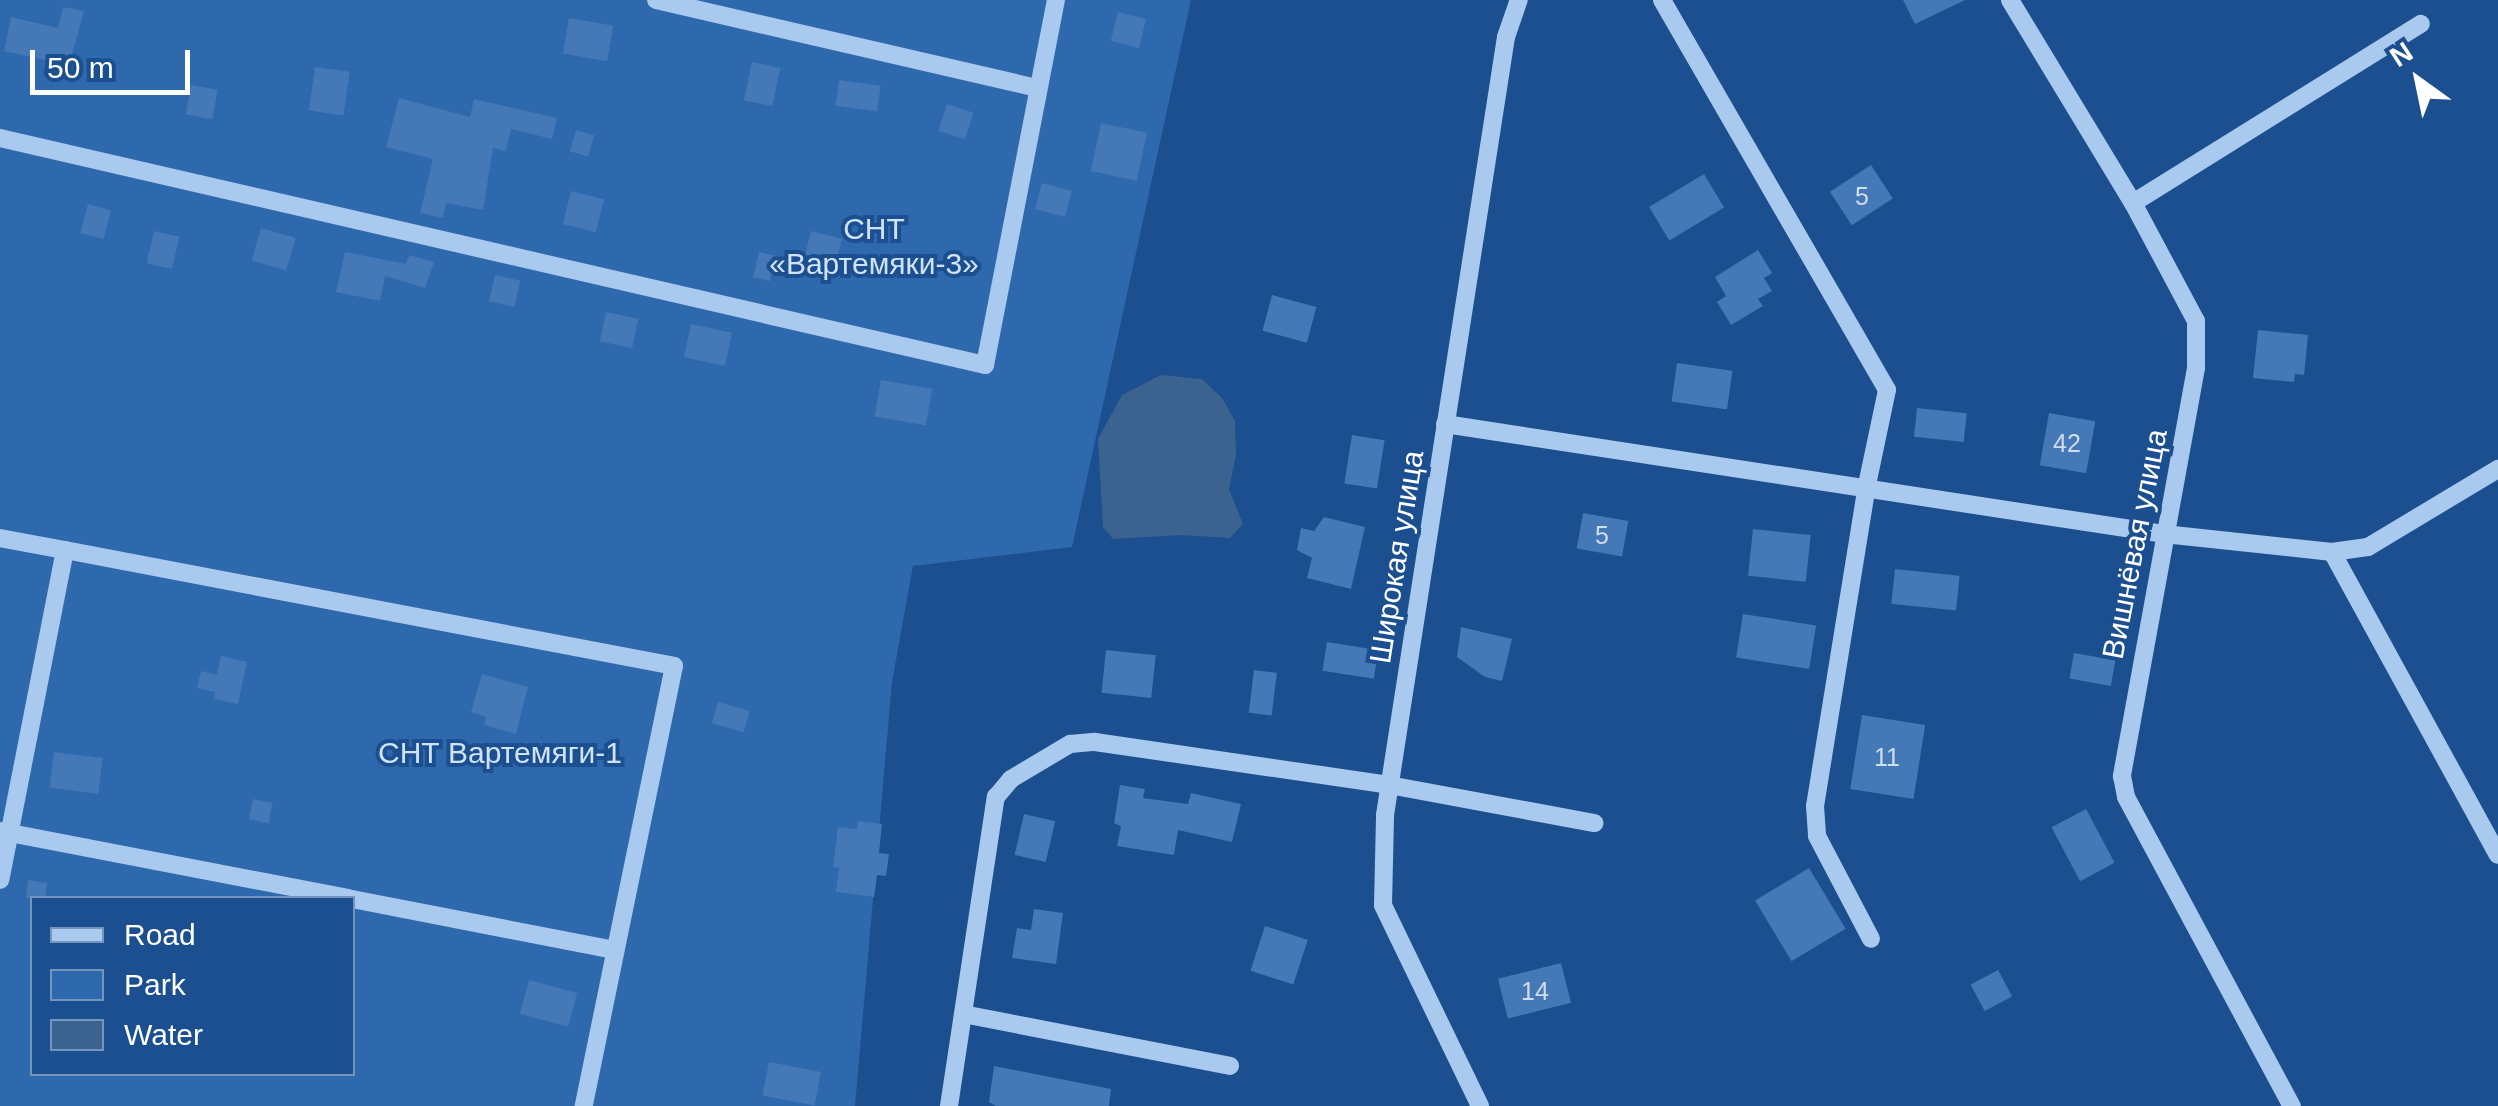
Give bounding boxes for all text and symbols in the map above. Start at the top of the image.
scale bar [35,30,195,92]
north arrow [2368,30,2468,130]
text: N [2384,36,2418,73]
text: 50 m [47,51,114,84]
house number: 5 [1855,181,1869,211]
park label: СНТ «Вартемяки-3» [769,211,979,282]
street label: Вишнёвая улица [2095,426,2175,662]
house number: 42 [2053,428,2081,458]
street label: Широкая улица [1362,448,1432,666]
house number: 5 [1595,520,1609,550]
park label: СНТ Вартемяги-1 [378,735,622,771]
house number: 11 [1874,742,1900,772]
legend [30,896,355,1076]
text: Road [124,918,196,951]
text: Park [124,968,186,1001]
house number: 14 [1521,976,1549,1006]
text: Water [124,1018,203,1051]

